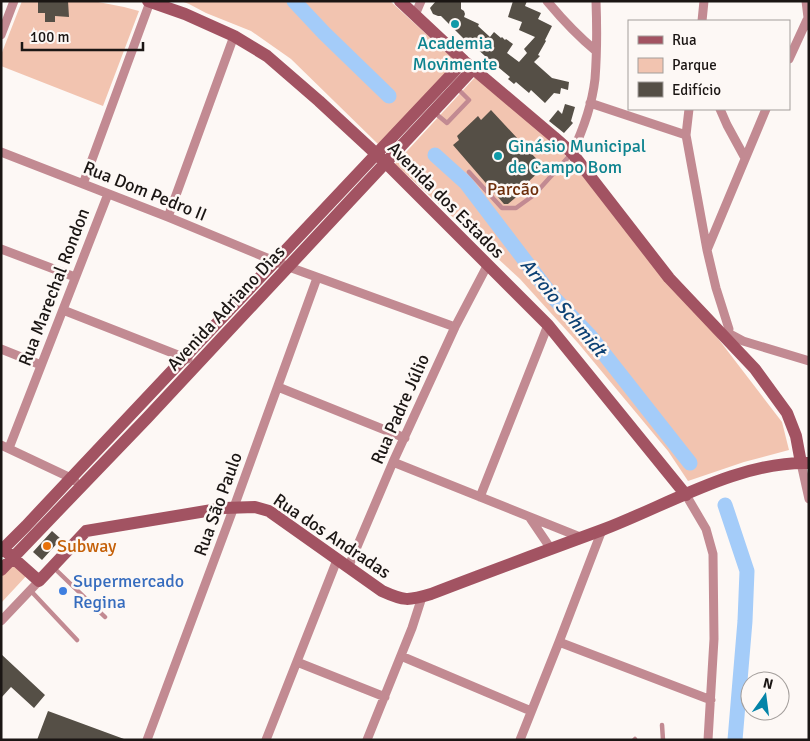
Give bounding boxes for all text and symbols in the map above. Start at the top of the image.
marker: Academia Movimente [449,18,461,30]
scale bar [22,20,144,52]
legend [628,20,790,110]
text: 100 m [30,28,70,46]
text: Rua [672,31,697,49]
place label: Academia Movimente [413,32,497,75]
text: Parque [672,56,717,74]
text: Edifício [672,81,721,99]
place label: Ginásio Municipal de Campo Bom [508,135,646,178]
street label: Avenida dos Estados [383,137,509,263]
marker: Ginásio Municipal de Campo Bom [492,150,504,162]
street label: Rua Dom Pedro II [80,156,210,226]
park label: Parcão [487,178,539,200]
street label: Rua Marechal Rondon [14,205,94,369]
street label: Avenida Adriano Dias [162,241,290,375]
water label: Arroio Schmidt [515,254,613,364]
street label: Rua Padre Júlio [366,350,434,468]
street label: Rua São Paulo [189,449,247,559]
street label: Rua dos Andradas [269,489,395,583]
place label: Subway [57,535,117,557]
marker: Subway [41,540,53,552]
place label: Supermercado Regina [73,570,184,613]
marker: Supermercado Regina [57,585,69,597]
north arrow [740,671,790,721]
text: N [761,674,775,693]

